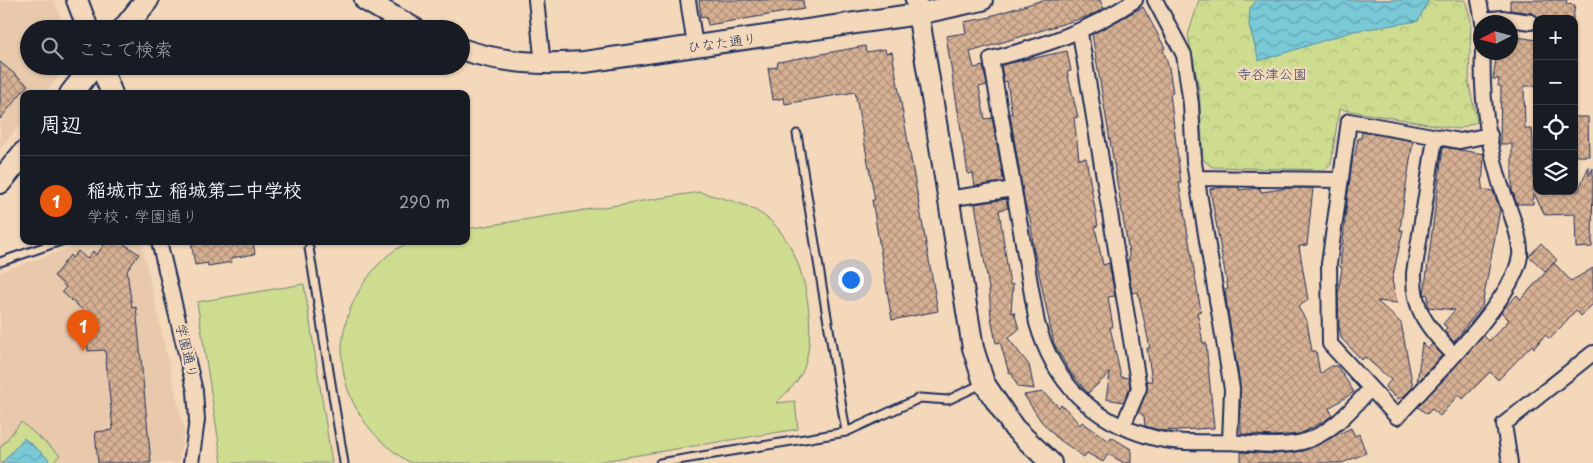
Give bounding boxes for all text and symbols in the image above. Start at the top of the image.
north arrow [1473,15,1518,60]
map controls [1533,15,1578,195]
button: + [1533,15,1578,60]
search box [20,20,470,75]
street label: ひなた通り [686,27,758,58]
icon: search [38,34,66,62]
text: ここで検索 [78,34,173,62]
button: − [1533,60,1578,105]
park label: 寺谷津公園 [1237,63,1307,84]
button: locate [1533,105,1578,150]
text: 周辺 [40,107,82,139]
button: layers [1533,150,1578,195]
text: 稲城市立 稲城第二中学校 [87,175,302,203]
text: 1 [52,189,60,213]
text: 290 m [399,189,450,213]
text: 学校 · 学園通り [87,203,198,227]
your location [838,267,864,293]
pin: 1 [67,310,99,351]
street label: 学園通り [171,321,204,381]

